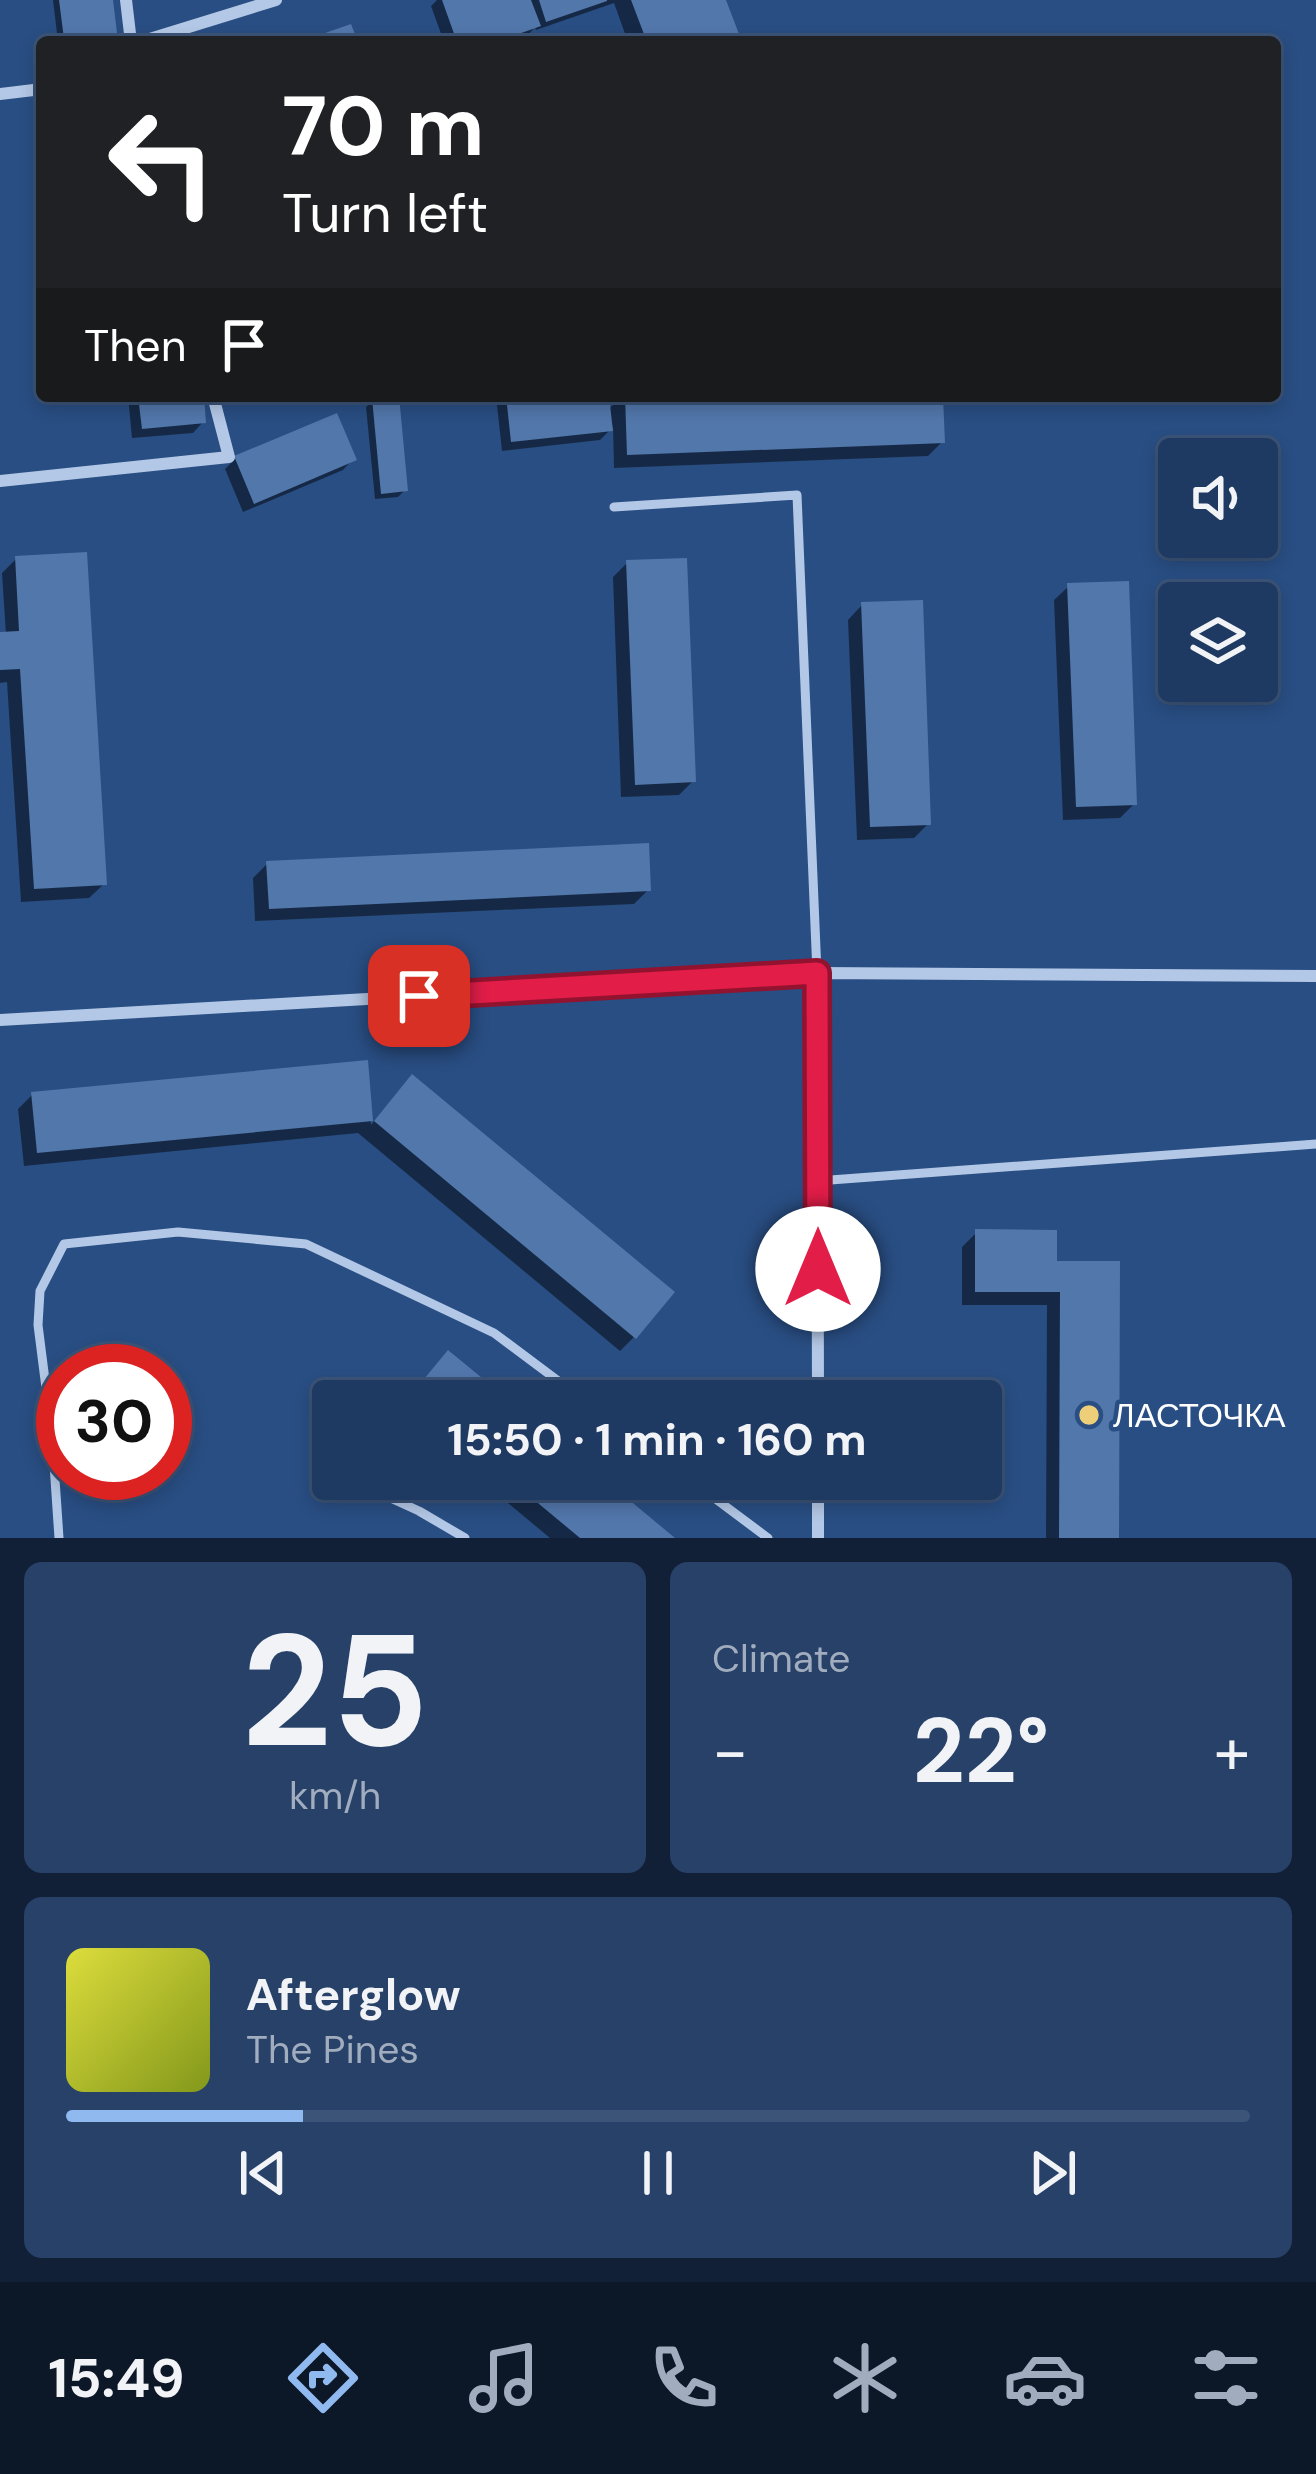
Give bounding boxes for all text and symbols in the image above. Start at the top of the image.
text: 70 m [282,72,485,181]
icon: left [84,84,240,240]
text: Turn left [282,178,488,249]
icon: arrive [211,312,277,378]
text: Then [84,316,187,375]
map controls [1158,438,1278,702]
button: sound [1158,438,1278,558]
button: layers [1158,582,1278,702]
pin [368,945,470,1047]
icon: arrive [386,963,452,1029]
position arrow [755,1206,881,1332]
speed limit sign: 30 [36,1344,192,1500]
place label: ЛАСТОЧКА [1113,1394,1286,1437]
marker: ЛАСТОЧКА [1076,1402,1102,1428]
text: 15:50 · 1 min · 160 m [447,1410,867,1469]
text: 25 [241,1590,429,1793]
text: Climate [712,1633,850,1684]
text: 22° [913,1693,1049,1810]
text: − [712,1709,748,1794]
text: + [1214,1709,1250,1794]
text: km/h [289,1770,381,1821]
text: Afterglow [246,1965,461,2024]
text: The Pines [246,2024,419,2075]
icon: previous [230,2140,296,2206]
icon: pause [625,2140,691,2206]
icon: next [1020,2140,1086,2206]
icon: directions [281,2336,365,2420]
icon: music [462,2336,546,2420]
icon: phone [642,2336,726,2420]
icon: climate [823,2336,907,2420]
icon: car [1003,2336,1087,2420]
icon: filters [1184,2336,1268,2420]
text: 15:49 [48,2343,185,2414]

